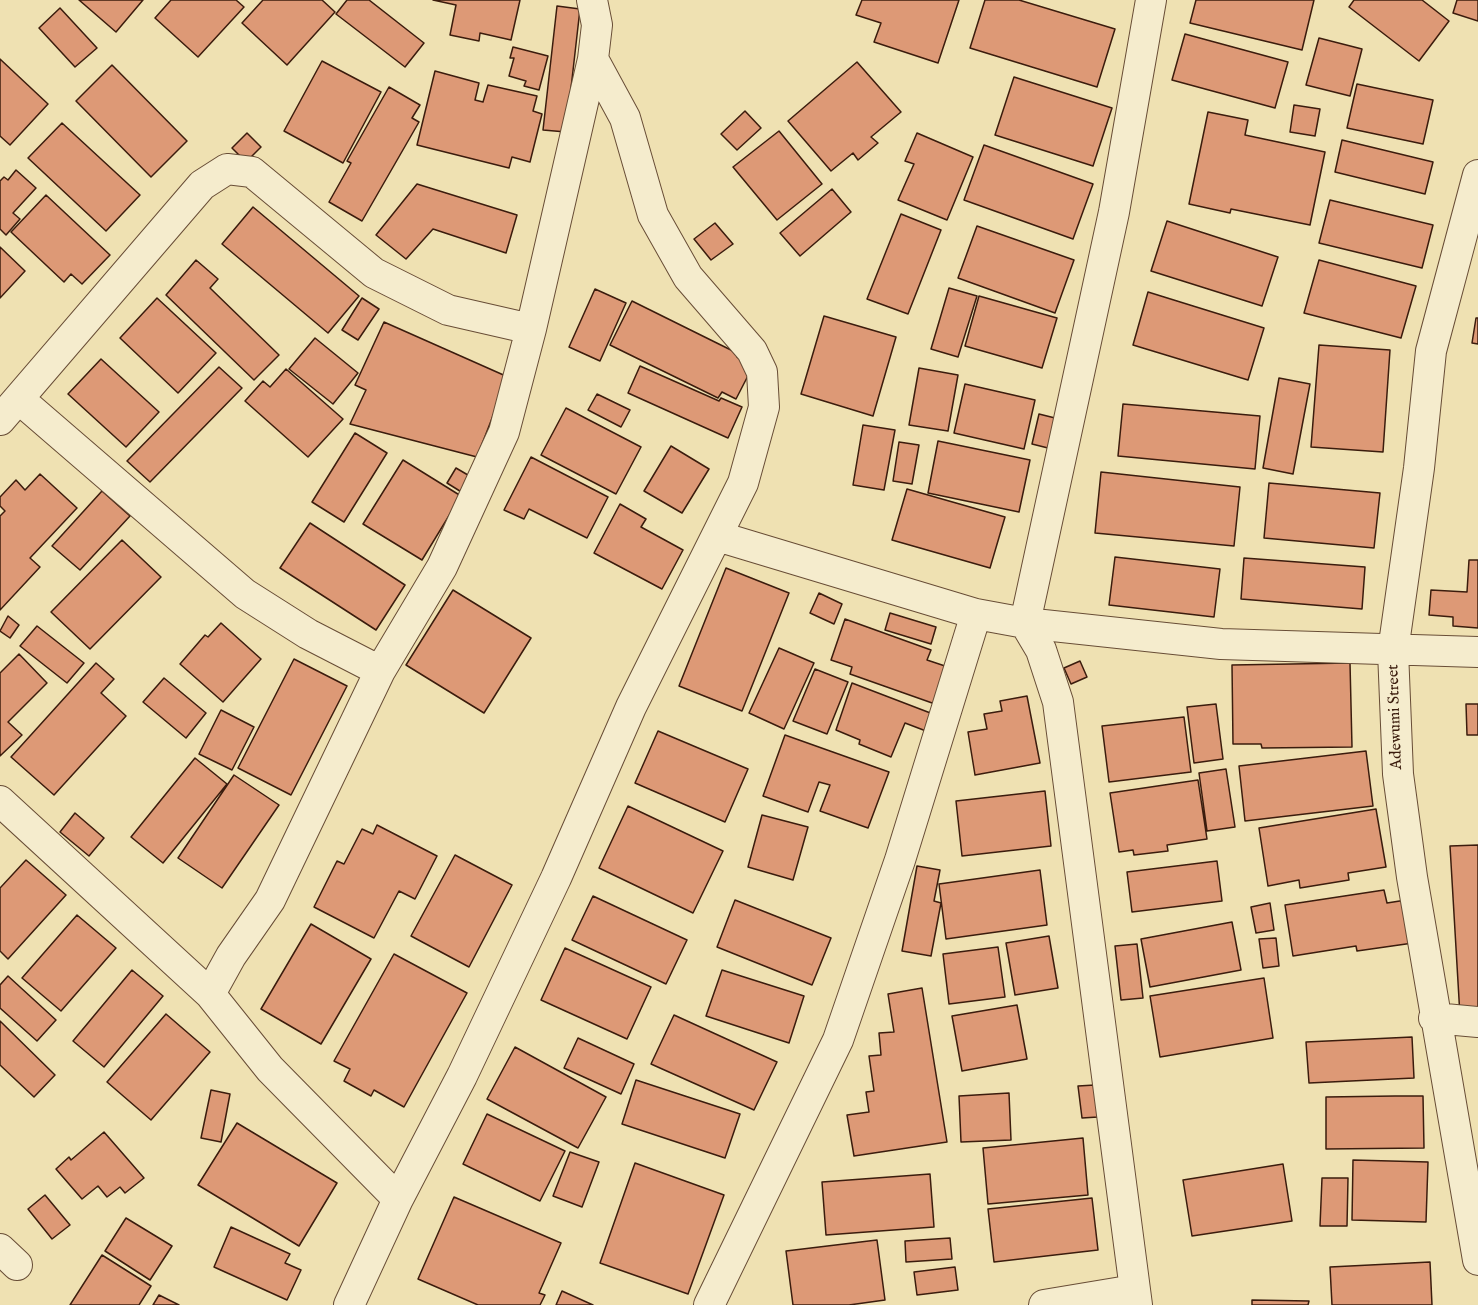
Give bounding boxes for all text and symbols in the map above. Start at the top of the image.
street label: Adewumi Street [1385,664,1407,770]

